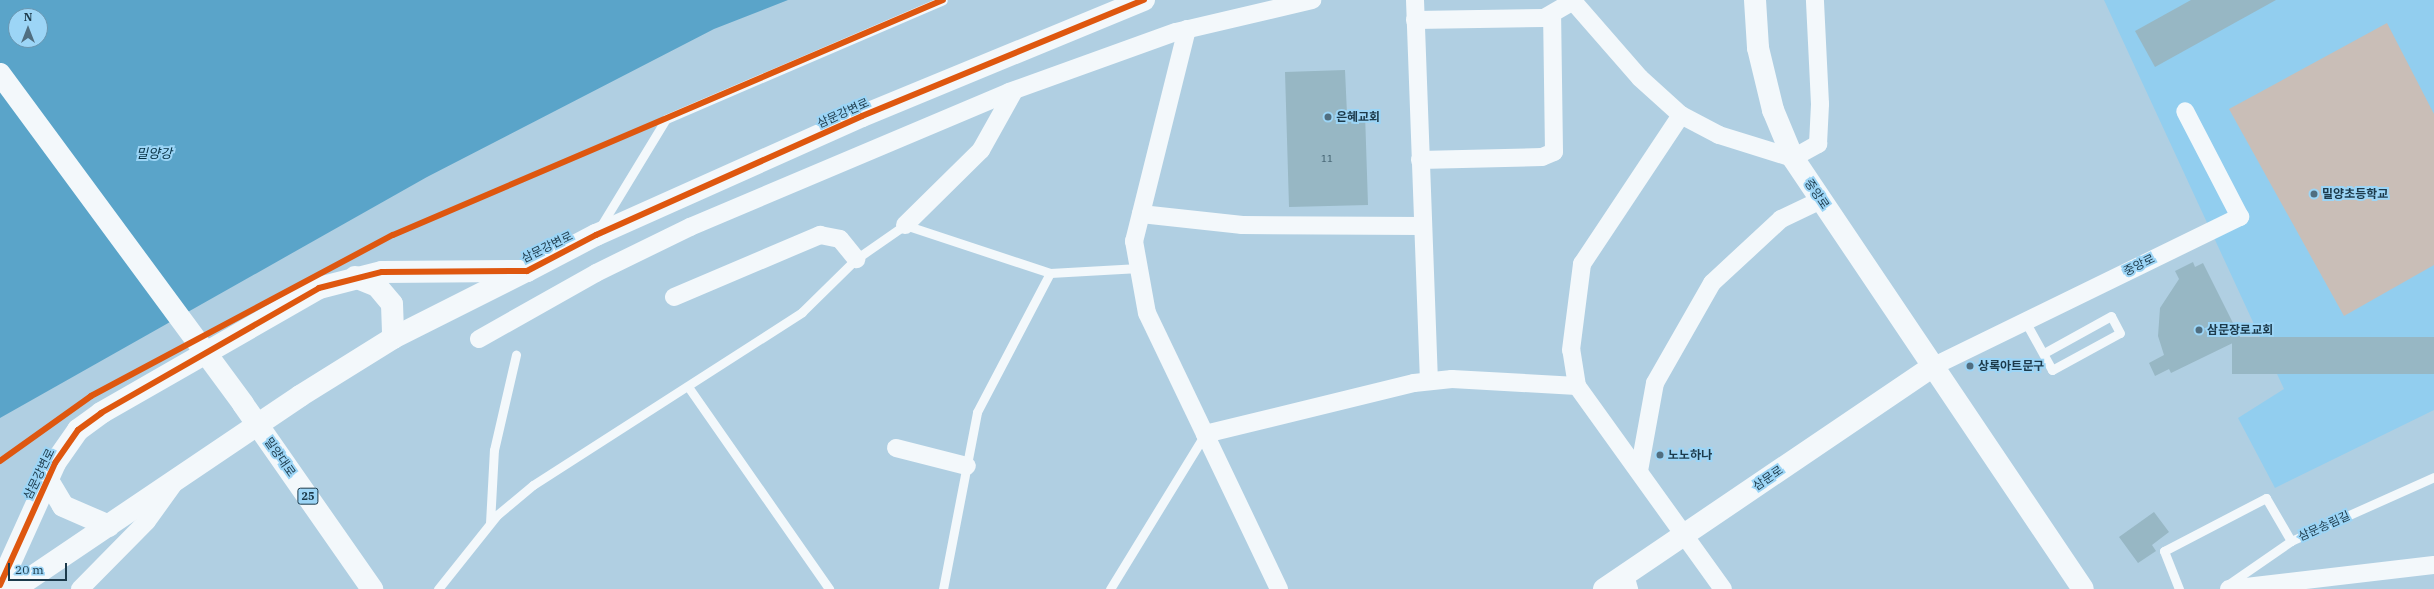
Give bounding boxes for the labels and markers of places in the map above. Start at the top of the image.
place label: 은혜교회 [1336,110,1380,124]
marker: 은혜교회 [1323,112,1333,122]
place label: 밀양초등학교 [2322,187,2388,201]
marker: 밀양초등학교 [2309,189,2319,199]
place label: 삼문장로교회 [2207,323,2273,337]
marker: 삼문장로교회 [2194,325,2204,335]
place label: 상록아트문구 [1978,359,2044,373]
marker: 상록아트문구 [1965,361,1975,371]
place label: 노노하나 [1668,448,1712,462]
marker: 노노하나 [1655,450,1665,460]

